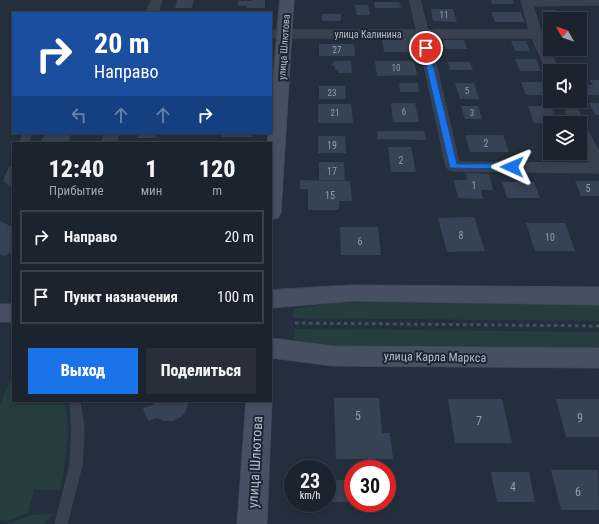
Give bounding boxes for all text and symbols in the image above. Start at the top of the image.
house number: 11 [440,10,448,20]
north arrow [543,12,587,56]
map controls [543,12,587,160]
street label: улица Шлютова [276,14,292,80]
text: 20 m [94,27,150,60]
icon: right [28,28,80,80]
street label: улица Калинина [334,29,402,40]
pin [409,31,443,65]
icon: arrive [415,37,437,59]
house number: 27 [333,45,342,55]
text: Направо [94,61,159,82]
house number: 10 [392,63,400,73]
button: sound [543,64,587,108]
house number: 5 [465,86,470,96]
house number: 23 [328,88,336,98]
icon: left [68,104,90,126]
icon: ahead [110,104,132,126]
icon: ahead [152,104,174,126]
icon: right [194,104,216,126]
house number: 6 [402,107,406,117]
house number: 21 [331,108,339,118]
house number: 3 [470,108,474,118]
button: layers [543,116,587,160]
house number: 2 [484,138,489,149]
house number: 19 [327,140,337,151]
position arrow [491,146,533,188]
text: 12:40 [49,155,104,183]
text: 1 [145,155,158,183]
text: 120 [199,155,235,183]
house number: 2 [399,155,404,166]
house number: 17 [327,166,337,177]
house number: 1 [472,180,476,191]
text: Прибытие [49,183,104,198]
text: мин [141,183,162,198]
text: m [212,183,222,198]
house number: 5 [586,183,591,194]
house number: 15 [325,190,335,201]
icon: right [30,226,52,248]
text: Направо [64,228,117,246]
text: 20 m [224,228,254,246]
house number: 8 [459,230,464,241]
house number: 10 [545,232,555,243]
house number: 6 [358,236,363,247]
icon: arrive [30,286,52,308]
text: Пункт назначения [64,288,178,306]
text: 100 m [217,288,254,306]
button: Выход [28,348,138,394]
button: Поделиться [146,348,256,394]
street label: улица Карла Маркса [384,349,487,365]
house number: 5 [355,409,361,423]
house number: 9 [577,411,583,425]
house number: 7 [476,414,482,428]
street label: улица Шлютова [245,416,265,508]
speed limit sign: 30 [344,460,396,512]
text: 23 [300,469,320,493]
house number: 4 [510,480,516,494]
house number: 6 [575,485,581,499]
text: km/h [300,490,320,501]

